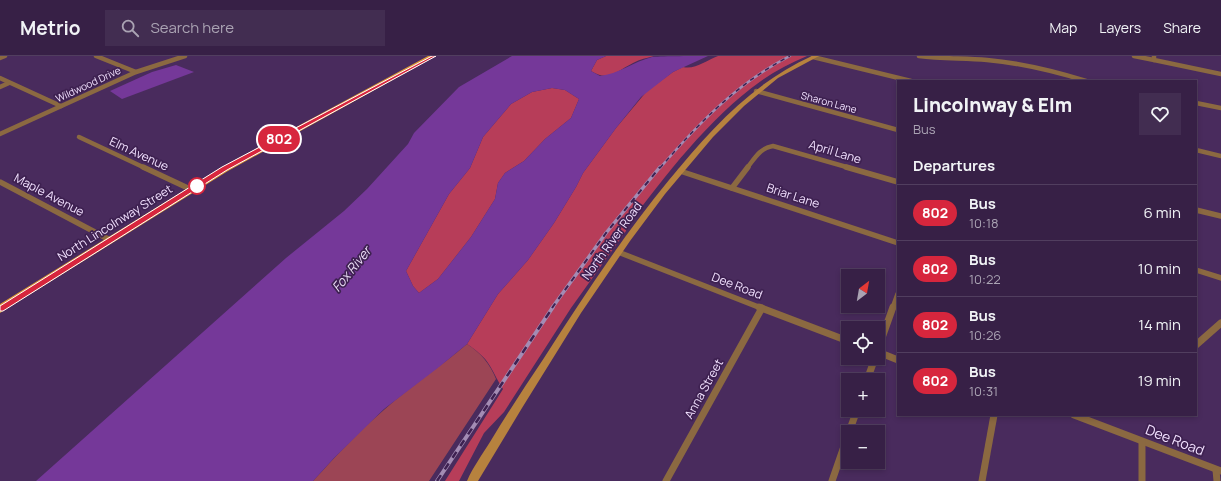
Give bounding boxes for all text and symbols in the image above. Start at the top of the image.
search box [105,10,385,46]
text: Metrio [20,15,81,41]
icon: search [119,17,141,39]
text: Search here [151,17,234,38]
text: Map [1049,18,1077,37]
text: Layers [1099,18,1141,37]
text: Share [1163,18,1201,37]
street label: Wildwood Drive [53,63,123,105]
street label: Sharon Lane [799,88,859,116]
text: Lincolnway & Elm [913,92,1072,118]
button: heart [1139,93,1181,135]
text: Bus [913,120,936,138]
line badge: 802 [256,126,302,152]
text: 802 [266,129,292,148]
street label: Elm Avenue [107,132,171,175]
street label: April Lane [807,136,863,168]
text: Departures [913,155,995,176]
street label: Maple Avenue [11,169,87,220]
unlabelled marker [188,177,206,195]
street label: Briar Lane [764,179,822,212]
street label: North Lincolnway Street [54,180,176,265]
text: Bus [969,193,996,214]
street label: North River Road [578,198,646,283]
text: 6 min [1144,202,1181,223]
text: 802 [922,203,948,222]
text: 10:18 [969,214,999,232]
water label: Fox River [327,241,376,295]
text: Bus [969,249,996,270]
text: 10 min [1138,258,1181,279]
text: 802 [922,259,948,278]
street label: Dee Road [709,268,765,303]
north arrow [841,269,885,313]
map controls [841,269,885,469]
text: 10:22 [969,270,1001,288]
text: Bus [969,305,996,326]
text: 14 min [1138,314,1181,335]
text: 802 [922,315,948,334]
button: locate [841,321,885,365]
text: 10:26 [969,326,1001,344]
street label: Anna Street [680,356,727,422]
text: Bus [969,361,996,382]
text: 19 min [1138,370,1181,391]
text: 802 [922,371,948,390]
button: + [841,373,885,417]
text: 10:31 [969,382,998,400]
street label: Dee Road [1143,420,1207,459]
button: − [841,425,885,469]

